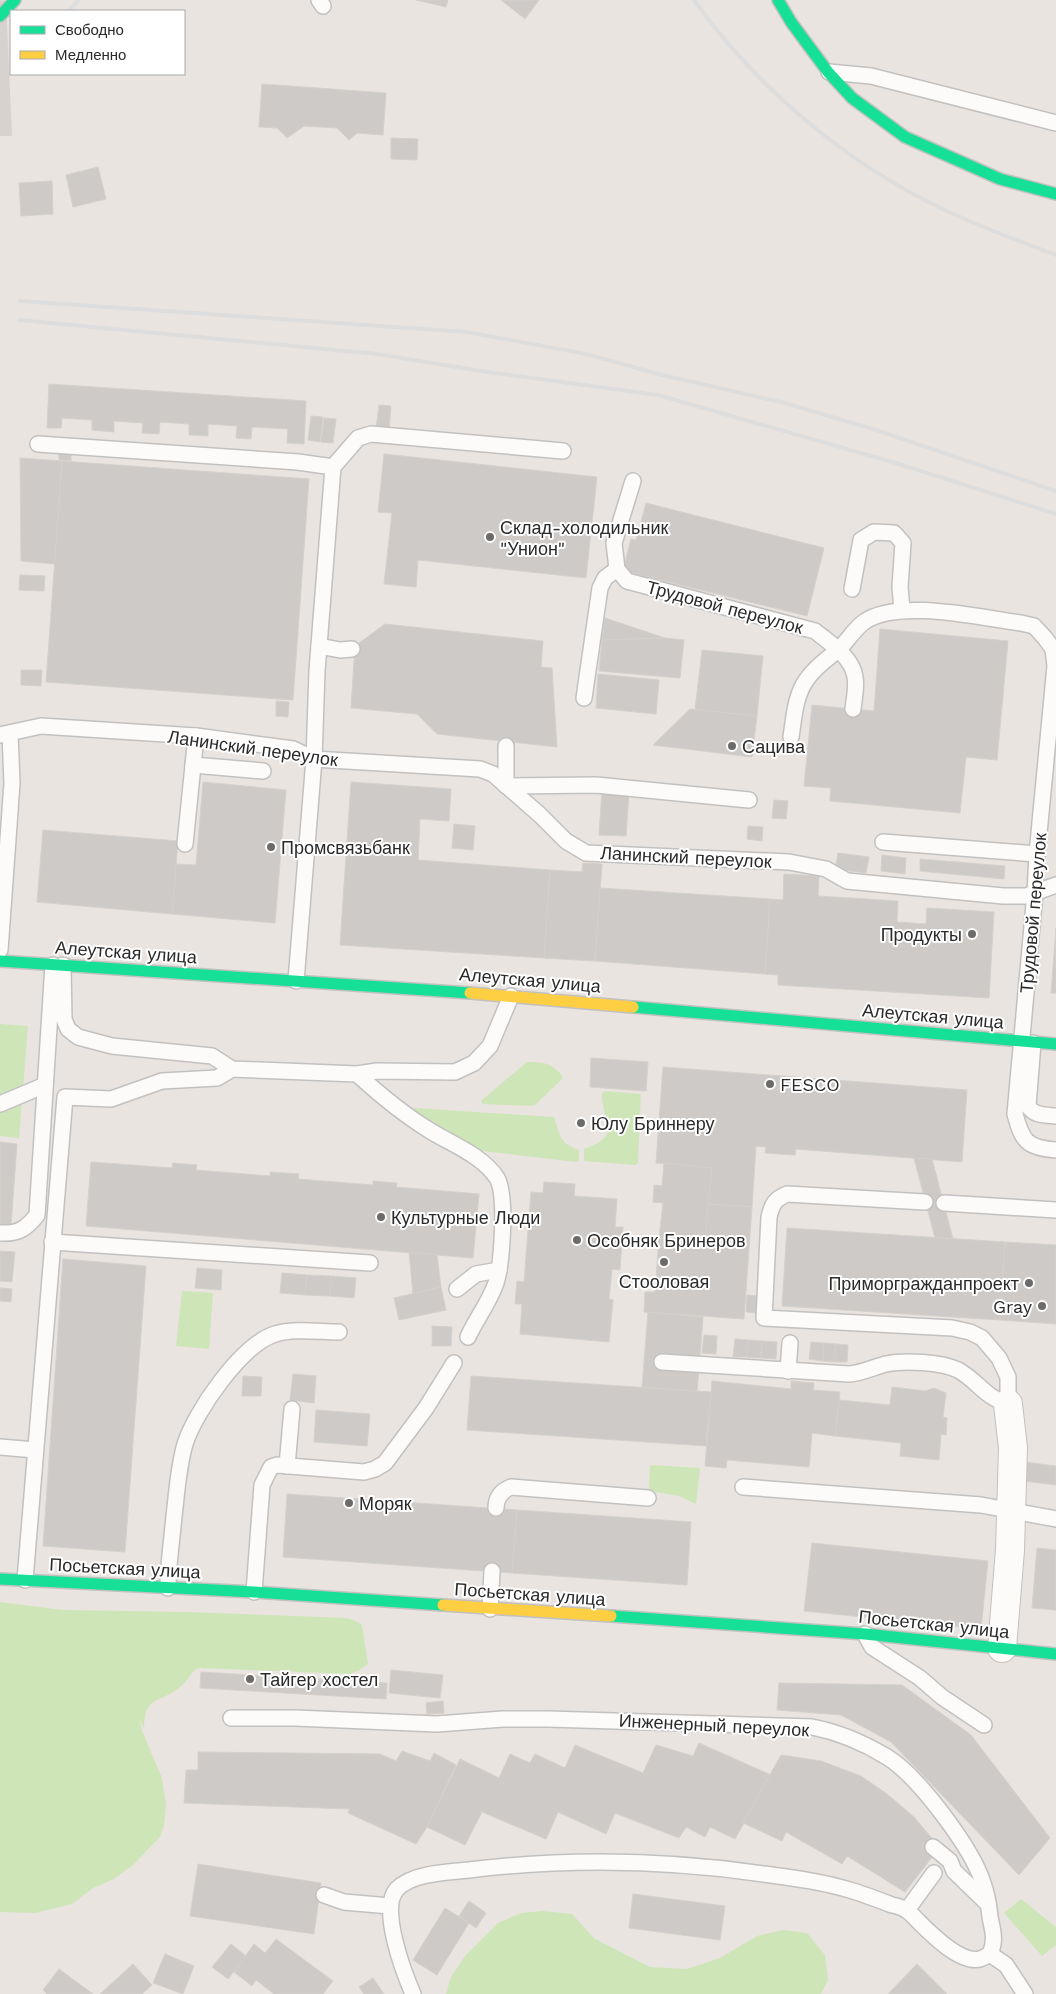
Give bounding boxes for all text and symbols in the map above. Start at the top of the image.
legend [10,10,185,75]
text: Свободно [55,21,124,39]
text: Медленно [55,46,126,64]
place label: Склад-холодильник "Унион" [500,517,668,559]
marker: Склад-холодильник "Унион" [484,531,496,543]
street label: Трудовой переулок [645,576,806,638]
street label: Ланинский переулок [167,726,340,770]
place label: Сацива [742,736,806,757]
marker: Сацива [726,740,738,752]
street label: Трудовой переулок [1016,832,1050,994]
place label: Промсвязьбанк [281,837,410,858]
marker: Промсвязьбанк [265,841,277,853]
street label: Ланинский переулок [600,842,772,872]
place label: Продукты [881,924,962,945]
marker: Продукты [966,928,978,940]
street label: Алеутская улица [54,937,199,967]
street label: Алеутская улица [458,963,603,997]
street label: Алеутская улица [861,999,1006,1033]
place label: FESCO [780,1074,840,1095]
marker: FESCO [764,1078,776,1090]
place label: Юлу Бриннеру [591,1113,715,1134]
marker: Юлу Бриннеру [575,1117,587,1129]
place label: Культурные Люди [391,1207,540,1228]
marker: Культурные Люди [375,1211,387,1223]
place label: Особняк Бринеров [587,1230,746,1251]
marker: Особняк Бринеров [571,1234,583,1246]
marker: Стооловая [658,1256,670,1268]
place label: Стооловая [619,1271,709,1292]
place label: Приморгражданпроект [828,1273,1019,1294]
marker: Приморгражданпроект [1023,1277,1035,1289]
place label: Gray [993,1296,1033,1317]
marker: Gray [1036,1300,1048,1312]
place label: Моряк [359,1493,412,1514]
marker: Моряк [343,1497,355,1509]
street label: Посьетская улица [49,1554,202,1582]
street label: Посьетская улица [454,1578,607,1610]
street label: Посьетская улица [858,1606,1011,1642]
place label: Тайгер хостел [260,1669,378,1690]
marker: Тайгер хостел [244,1673,256,1685]
street label: Инженерный переулок [618,1710,810,1740]

